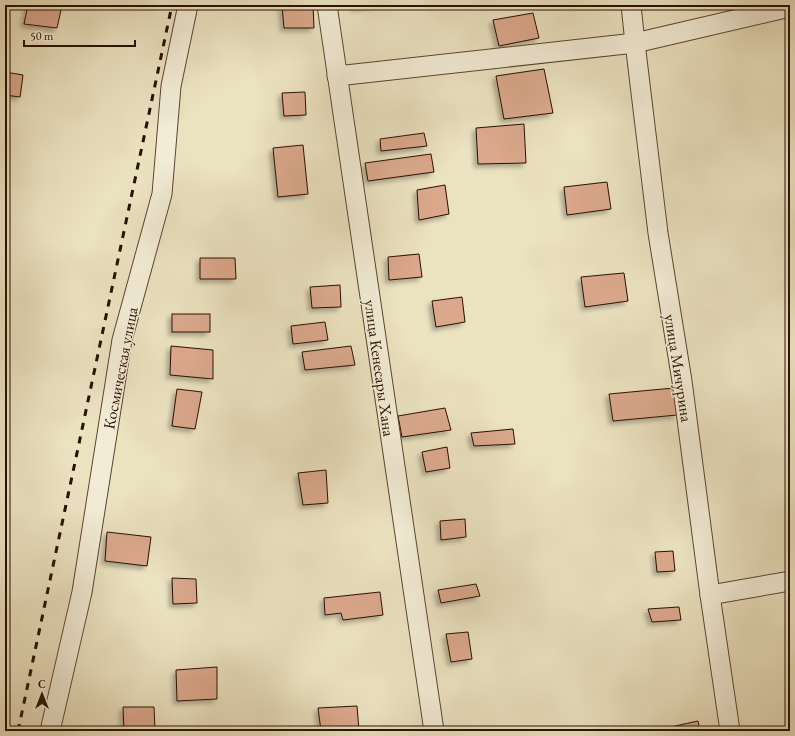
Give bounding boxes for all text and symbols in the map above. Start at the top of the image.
scale bar [24,22,135,48]
text: 50 m [30,28,54,44]
street label: улица Кенесары Хана [360,298,400,438]
street label: Космическая улица [98,305,143,431]
street label: улица Мичурина [660,313,698,424]
north arrow [22,674,62,714]
text: С [38,677,46,691]

